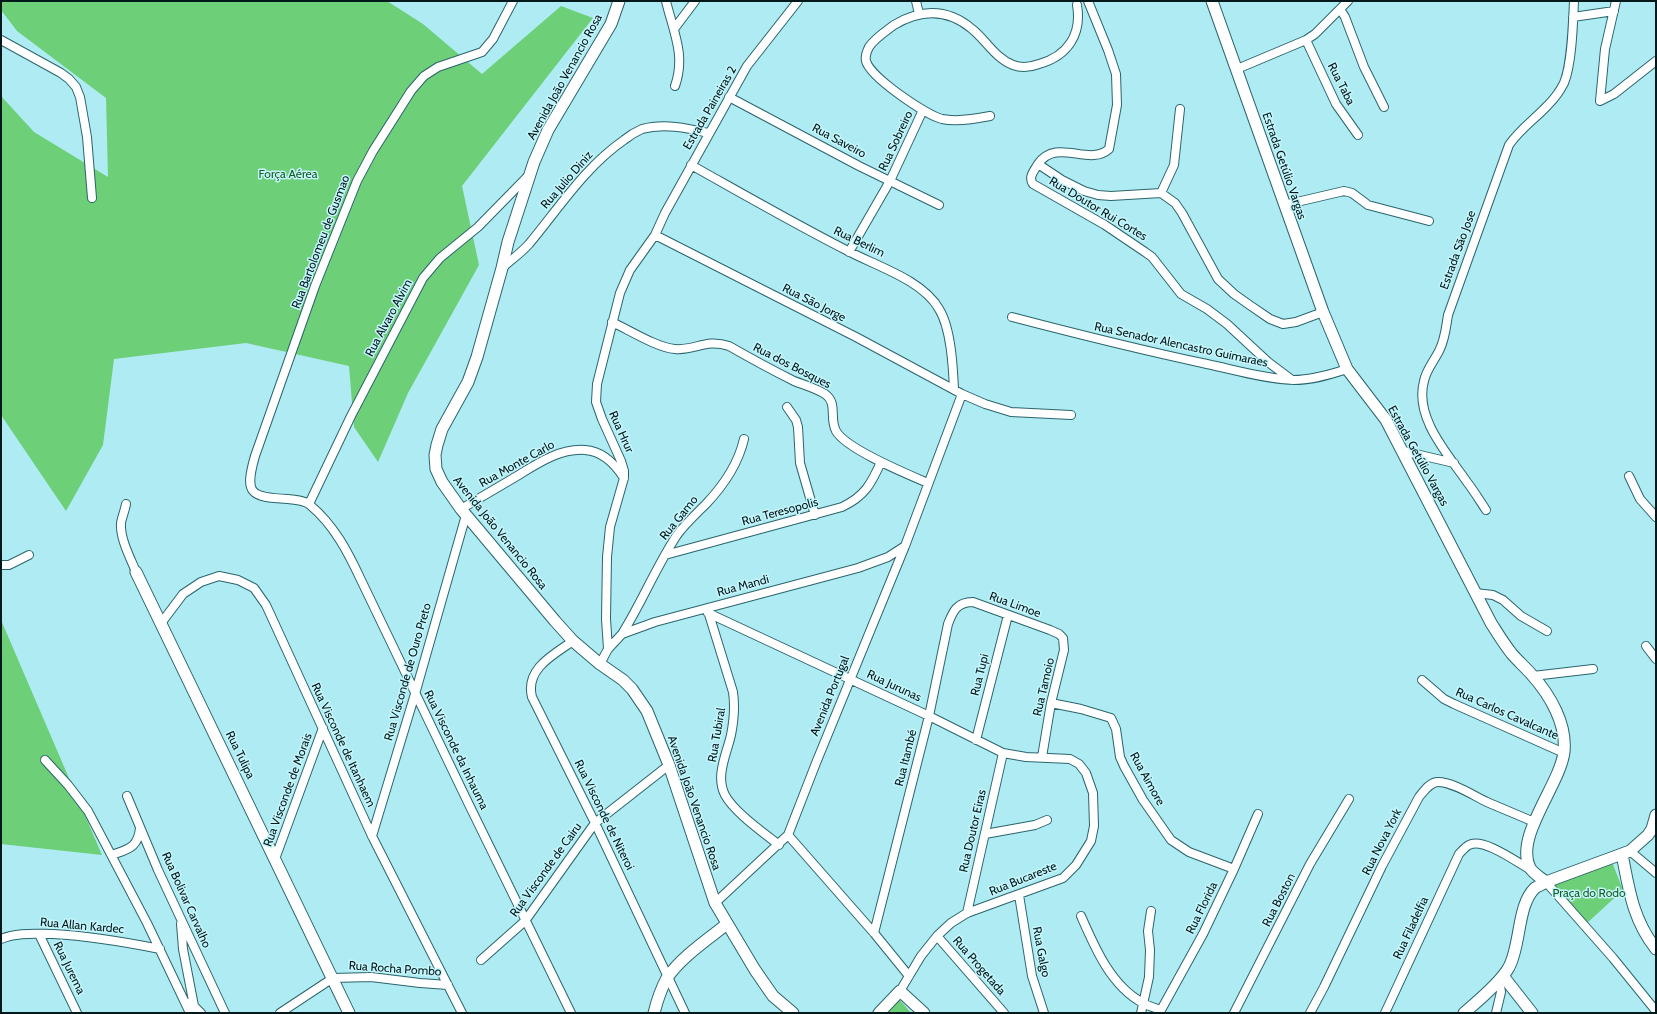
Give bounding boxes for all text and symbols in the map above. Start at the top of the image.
street label: Avenida João Venancio Rosa [524,12,606,142]
street label: Rua Taba [1324,60,1358,108]
street label: Estrada Paineiras 2 [680,64,740,152]
street label: Rua Sobreiro [876,109,916,173]
street label: Estrada Getúlio Vargas [1259,111,1309,221]
street label: Rua Saveiro [810,121,868,161]
street label: Rua Julio Diniz [538,148,596,212]
park label: Força Aérea [259,167,317,181]
street label: Rua Bartolomeu de Gusmao [289,173,353,311]
street label: Rua Doutor Rui Cortes [1046,174,1150,244]
street label: Estrada Sāo Jose [1437,209,1479,291]
street label: Rua Berlim [831,224,887,260]
street label: Rua Alvaro Alvim [363,277,415,359]
street label: Rua São Jorge [780,281,848,325]
street label: Rua Senador Alencastro Guimaraes [1093,320,1269,370]
street label: Rua dos Bosques [751,340,833,392]
street label: Estrada Getúlio Vargas [1384,403,1452,509]
street label: Rua Hrur [605,409,637,455]
street label: Rua Monte Carlo [477,437,557,491]
street label: Avenida João Venancio Rosa [450,474,550,592]
street label: Rua Gamo [657,493,701,543]
street label: Rua Teresopolis [740,495,820,529]
street label: Rua Mandi [715,572,771,600]
street label: Rua Limoe [987,589,1043,621]
street label: Rua Visconde de Ouro Preto [381,602,435,742]
street label: Rua Tupi [968,653,992,697]
street label: Avenida Portugal [807,654,853,738]
street label: Rua Tamoio [1030,656,1058,718]
street label: Rua Jurunas [864,667,924,705]
street label: Rua Visconde de Itanhaem [308,681,378,809]
street label: Rua Carlos Cavalcante [1453,685,1561,743]
street label: Rua Visconde da Inhauma [421,688,491,812]
street label: Rua Tubiral [705,707,729,763]
street label: Rua Itambé [892,728,920,788]
street label: Rua Tulipa [222,729,258,781]
street label: Rua Visconde de Morais [261,731,315,849]
street label: Avenida João Venancio Rosa [664,734,724,872]
street label: Rua Aimore [1126,750,1168,808]
street label: Rua Visconde de Niteroi [571,758,637,872]
street label: Rua Doutor Eiras [956,788,990,874]
street label: Rua Nova York [1359,806,1405,878]
street label: Rua Visconde de Cairu [507,820,585,920]
street label: Rua Bolivar Carvalho [158,850,214,950]
street label: Rua Bucareste [987,859,1059,899]
street label: Rua Boston [1259,871,1299,929]
street label: Rua Florida [1183,880,1221,936]
park label: Praça do Rodo [1553,886,1625,900]
street label: Rua Filadelfia [1390,895,1432,961]
street label: Rua Allan Kardec [39,915,125,937]
street label: Rua Galgo [1029,926,1053,978]
street label: Rua Progetada [950,934,1008,998]
street label: Rua Jurema [50,939,88,997]
street label: Rua Rocha Pombo [348,959,442,979]

